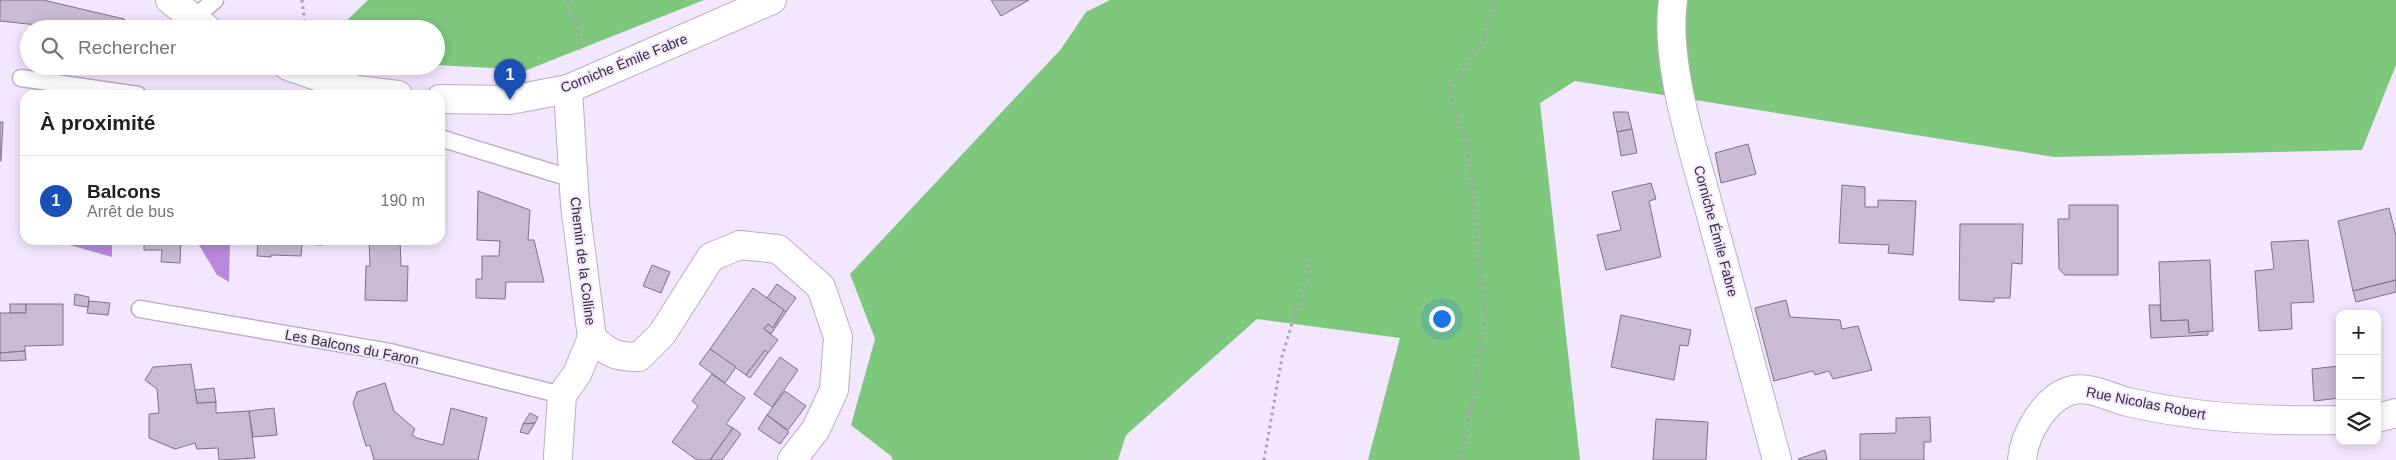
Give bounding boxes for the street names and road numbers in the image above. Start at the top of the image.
street label: Corniche Émile Fabre [558,30,690,96]
street label: Corniche Émile Fabre [1691,164,1741,299]
street label: Chemin de la Colline [567,196,599,326]
street label: Les Balcons du Faron [284,326,420,368]
street label: Rue Nicolas Robert [2085,384,2207,422]

